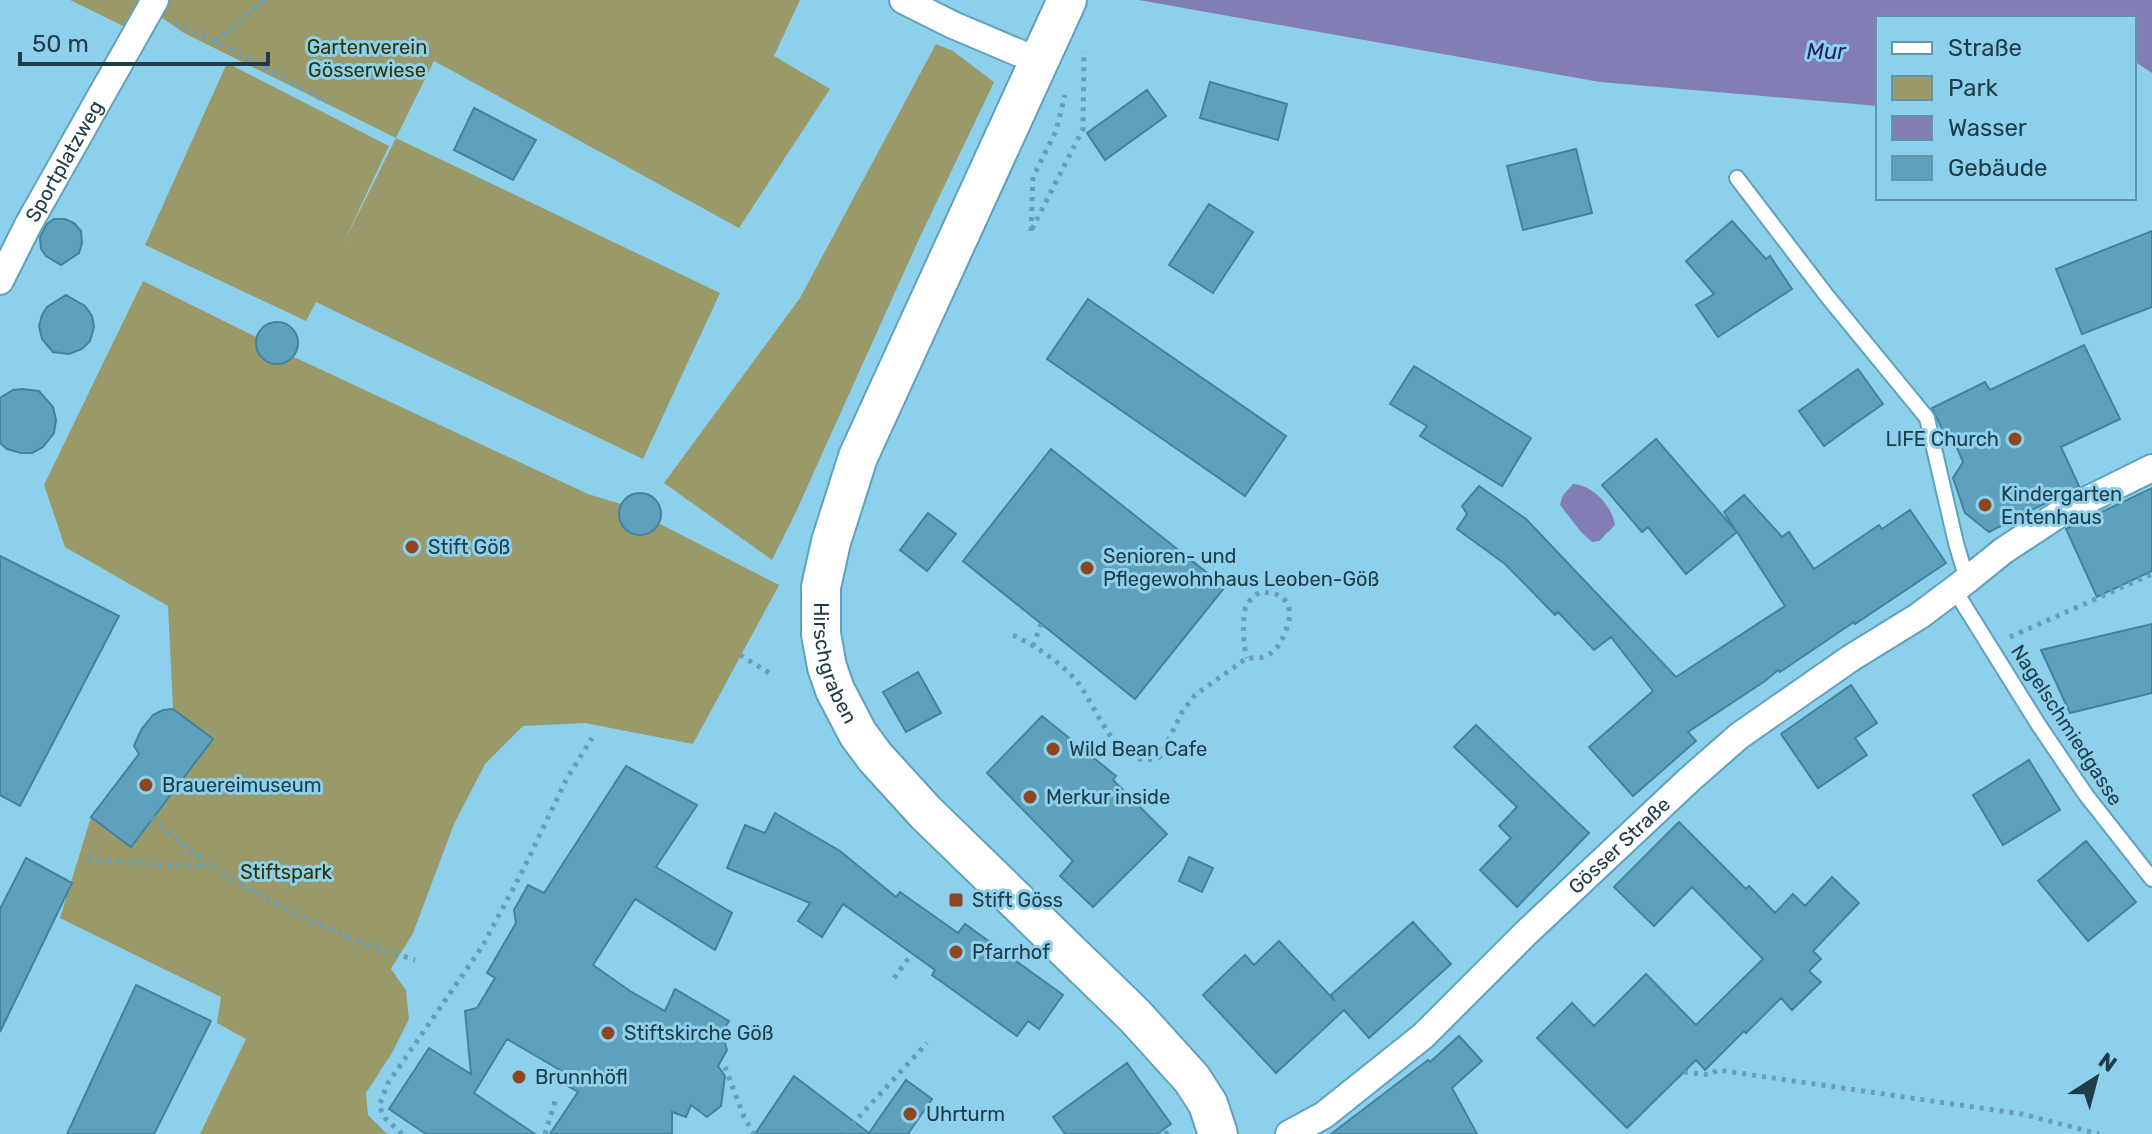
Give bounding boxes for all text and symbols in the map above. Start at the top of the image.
scale bar [20,16,268,66]
legend [1876,16,2136,200]
text: 50 m [32,30,89,58]
text: Straße [1948,34,2022,62]
park label: Gartenverein Gösserwiese [307,35,427,82]
water label: Mur [1806,38,1847,65]
text: Park [1948,74,1999,102]
street label: Sportplatzweg [20,96,108,226]
text: Wasser [1948,114,2027,142]
text: Gebäude [1948,154,2047,182]
place label: LIFE Church [1885,427,1999,451]
marker: LIFE Church [2006,430,2024,448]
place label: Kindergarten Entenhaus [2001,482,2122,529]
marker: Kindergarten Entenhaus [1976,496,1994,514]
place label: Stift Göß [428,535,510,559]
marker: Stift Göß [403,538,421,556]
place label: Senioren- und Pflegewohnhaus Leoben-Göß [1103,544,1379,591]
marker: Senioren- und Pflegewohnhaus Leoben-Göß [1078,559,1096,577]
street label: Hirschgraben [808,602,862,728]
street label: Nagelschmiedgasse [2006,640,2128,810]
place label: Wild Bean Cafe [1069,737,1207,761]
marker: Wild Bean Cafe [1044,740,1062,758]
place label: Brauereimuseum [162,773,322,797]
marker: Brauereimuseum [137,776,155,794]
place label: Merkur inside [1046,785,1170,809]
marker: Merkur inside [1021,788,1039,806]
street label: Gösser Straße [1563,792,1675,899]
park label: Stiftspark [240,860,333,884]
place label: Stift Göss [972,888,1063,912]
marker: Stift Göss [947,891,965,909]
place label: Pfarrhof [972,940,1050,964]
marker: Pfarrhof [947,943,965,961]
place label: Stiftskirche Göß [624,1021,774,1045]
marker: Stiftskirche Göß [599,1024,617,1042]
north arrow [2056,1038,2136,1118]
text: N [2093,1047,2122,1078]
place label: Brunnhöfl [535,1065,628,1089]
marker: Brunnhöfl [510,1068,528,1086]
place label: Uhrturm [926,1102,1005,1126]
marker: Uhrturm [901,1105,919,1123]

